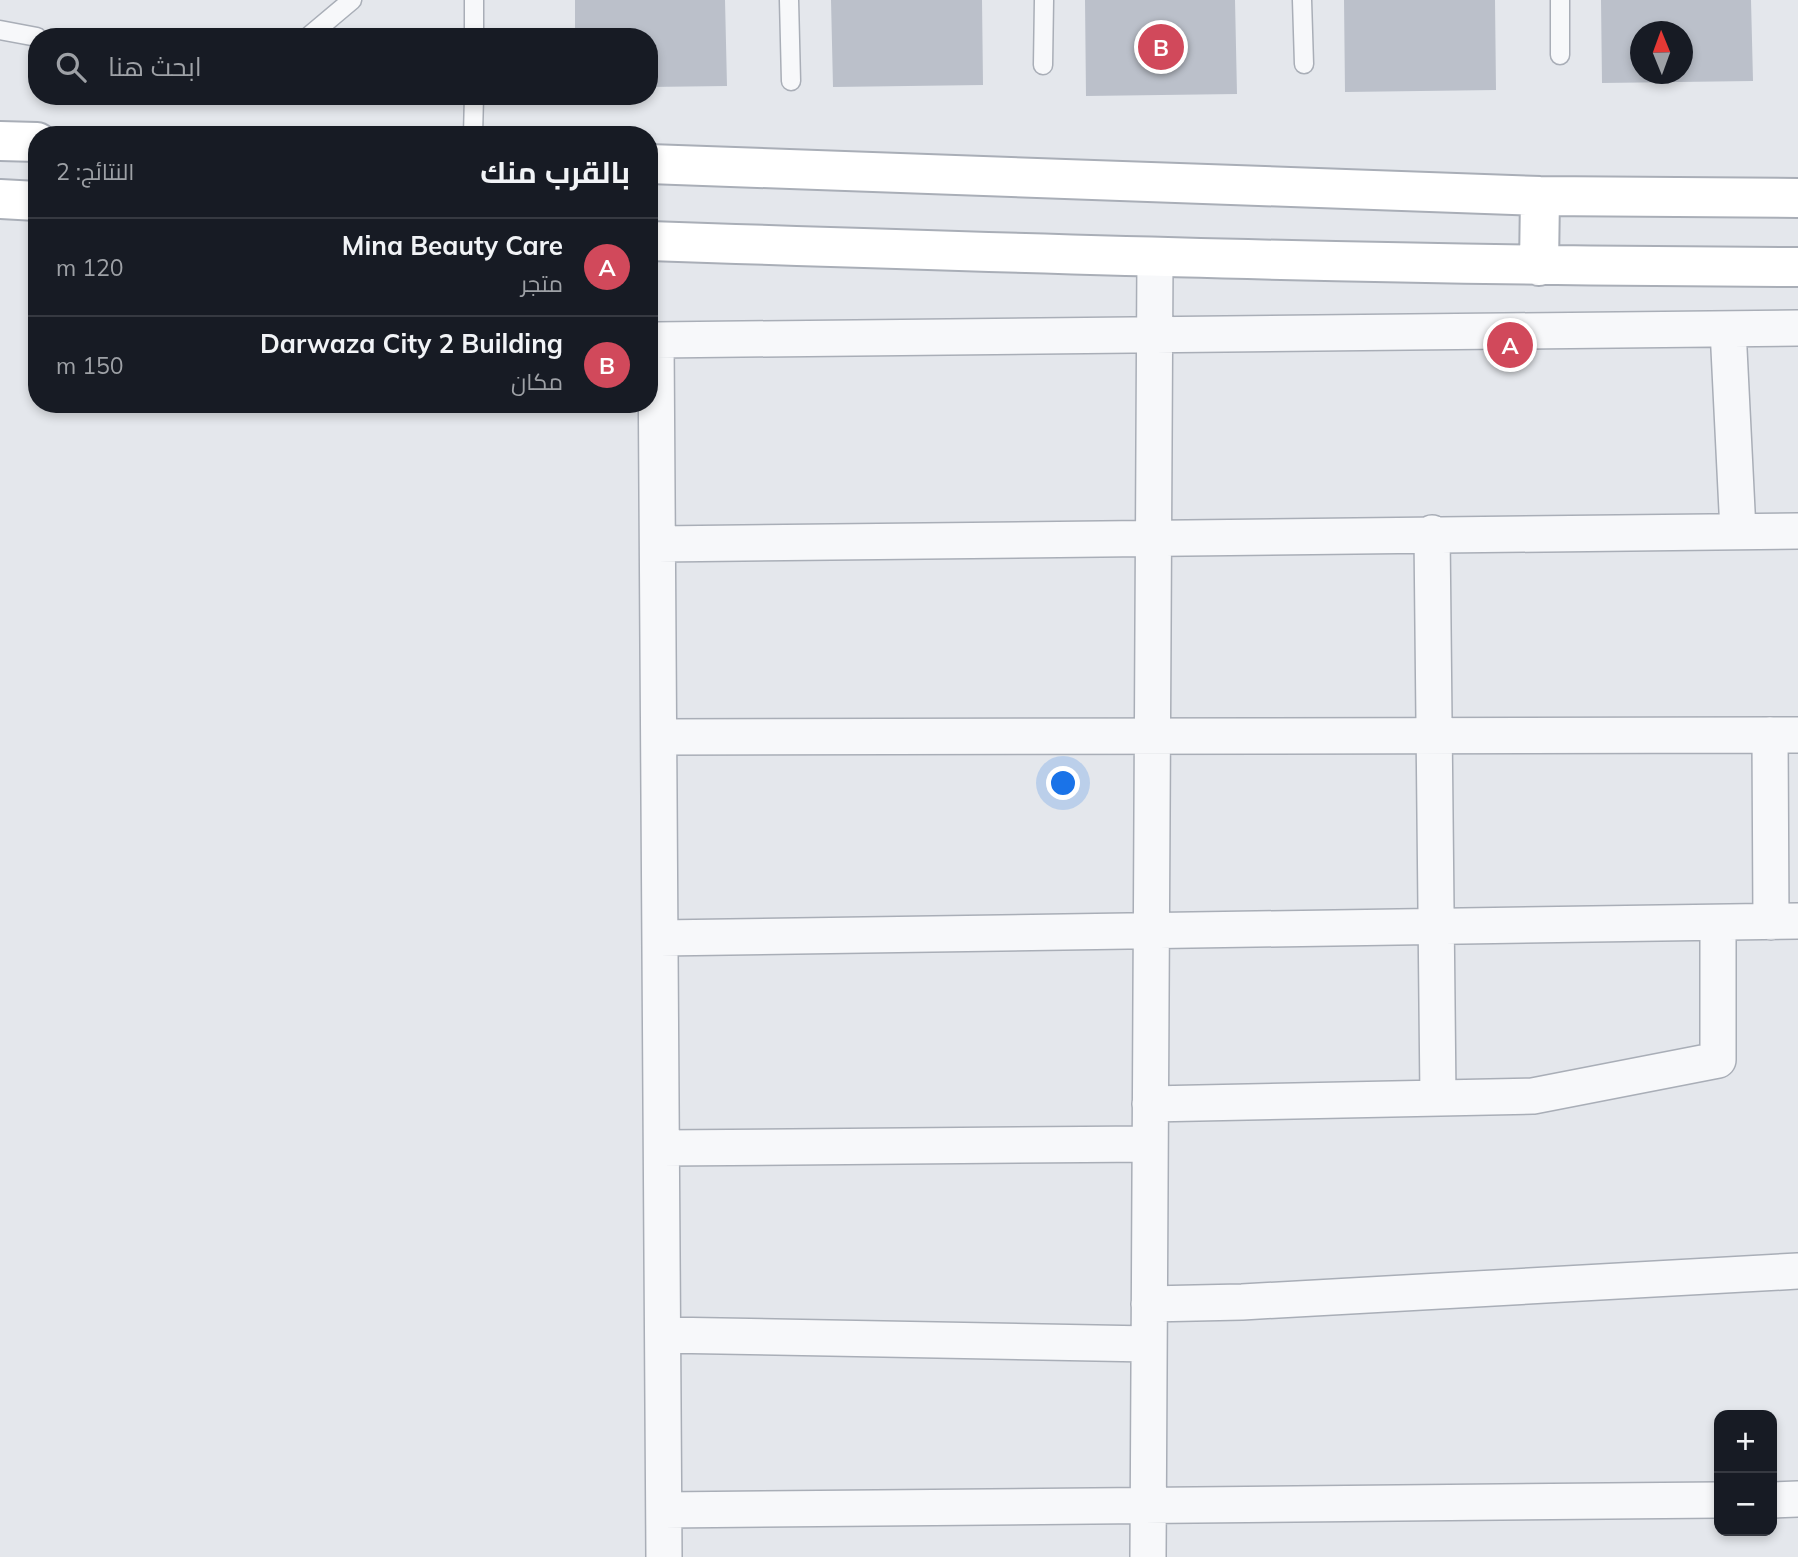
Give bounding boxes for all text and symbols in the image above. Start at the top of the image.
pin: B [1138,21,1184,73]
north arrow [1630,21,1693,84]
search box [28,28,658,105]
icon: search [52,48,90,86]
text: ابحث هنا [108,50,202,83]
text: بالقرب منك [480,153,630,191]
text: النتائج: 2 [56,157,134,186]
text: Mina Beauty Care [342,229,563,262]
text: 120 m [56,253,124,282]
text: A [598,253,616,282]
text: متجر [521,269,563,298]
pin: A [1487,319,1533,371]
text: Darwaza City 2 Building [260,327,563,360]
text: 150 m [56,351,124,380]
text: B [599,351,615,380]
text: مكان [511,367,563,396]
your location [1046,766,1080,800]
map controls [1714,1410,1777,1536]
button: + [1714,1410,1777,1473]
button: − [1714,1473,1777,1536]

